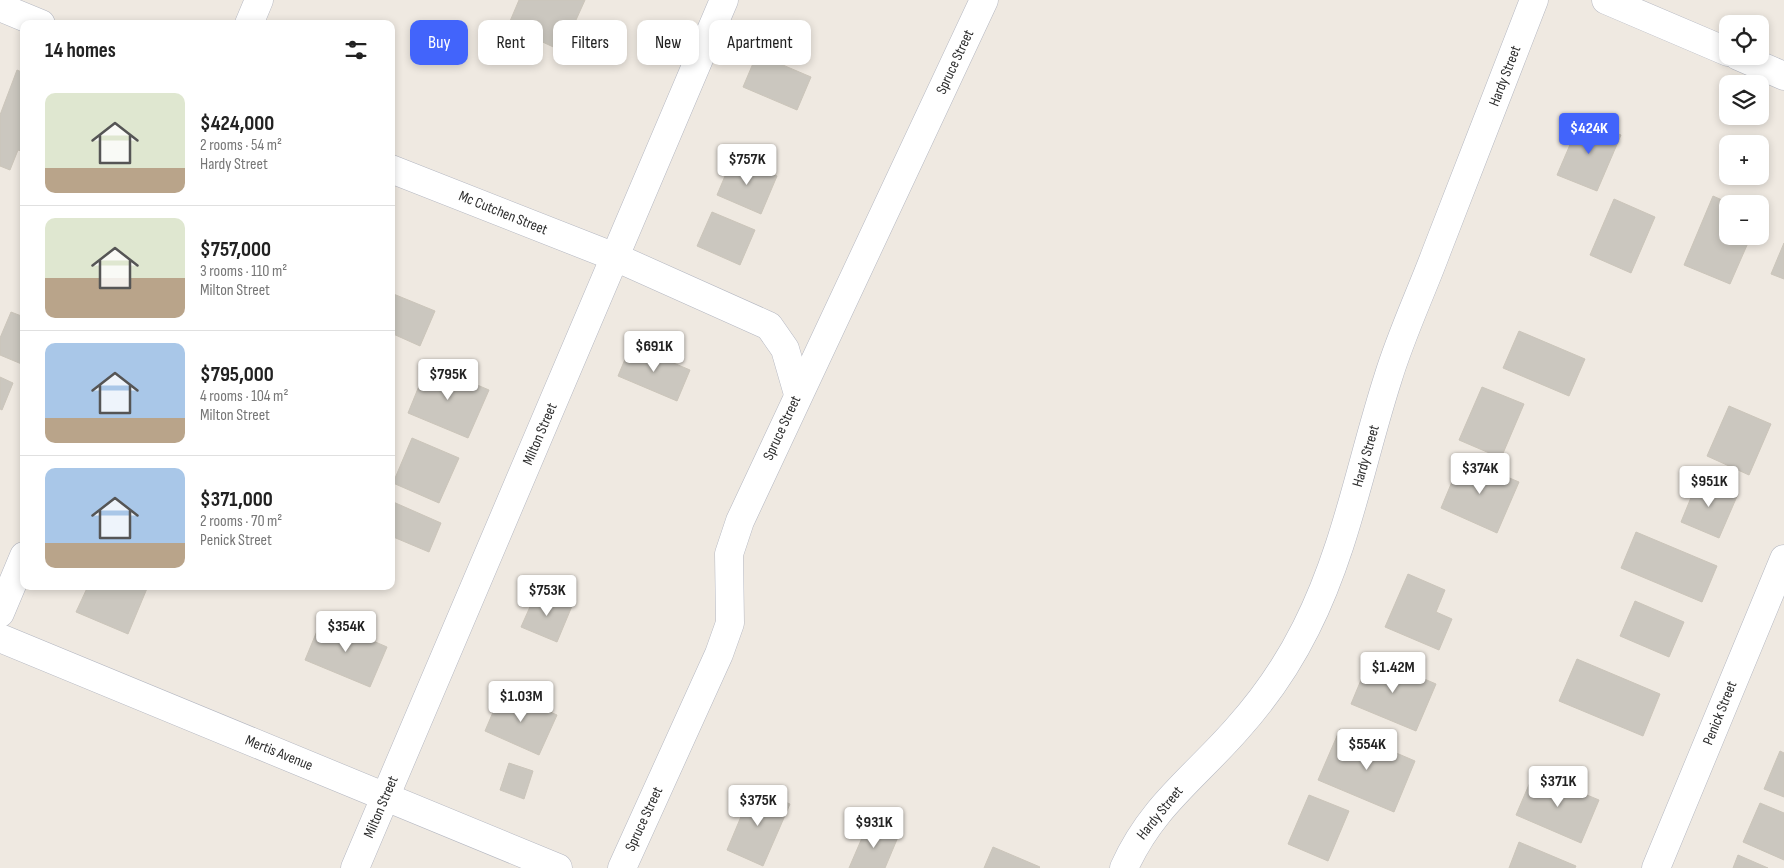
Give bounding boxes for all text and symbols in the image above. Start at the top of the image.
map controls [1719,15,1769,245]
button: locate [1719,15,1769,65]
chip: Buy [410,20,468,65]
chip: Rent [478,20,543,65]
chip: Filters [553,20,627,65]
chip: New [637,20,699,65]
chip: Apartment [709,20,811,65]
street label: Spruce Street [932,26,978,97]
icon: filters [342,36,370,64]
text: 14 homes [45,38,116,63]
street label: Hardy Street [1485,43,1525,109]
button: layers [1719,75,1769,125]
text: $424,000 [200,111,274,136]
pin: $424K [1554,112,1624,155]
icon: home [85,113,145,173]
text: $424K [1570,119,1608,138]
button: + [1719,135,1769,185]
text: 2 rooms · 54 m² [200,136,282,155]
pin: $757K [712,144,782,186]
text: $757K [728,150,766,169]
text: Hardy Street [200,155,268,174]
street label: Mc Cutchen Street [456,187,551,240]
button: − [1719,195,1769,245]
text: $757,000 [200,237,271,262]
icon: home [85,238,145,298]
text: 3 rooms · 110 m² [200,262,287,281]
text: Milton Street [200,281,270,300]
pin: $691K [619,330,689,373]
text: $691K [635,337,673,356]
pin: $795K [413,358,483,401]
text: $795,000 [200,362,274,387]
icon: home [85,363,145,423]
text: $795K [429,365,467,384]
text: 4 rooms · 104 m² [200,387,288,406]
street label: Spruce Street [759,392,805,463]
street label: Milton Street [518,400,562,468]
text: Milton Street [200,406,270,425]
street label: Hardy Street [1348,422,1384,489]
pin: $374K [1445,452,1515,495]
text: $374K [1462,459,1498,478]
pin: $951K [1674,466,1744,508]
text: $951K [1690,472,1728,491]
text: $371,000 [200,487,273,512]
icon: home [85,488,145,548]
text: 2 rooms · 70 m² [200,512,282,531]
text: Penick Street [200,531,272,550]
pin: $753K [512,574,582,617]
text: $753K [528,581,566,600]
pin: $354K [311,610,381,653]
text: $354K [327,617,365,636]
pin: $1.42M [1352,652,1434,694]
text: $1.42M [1371,658,1415,677]
street label: Penick Street [1699,678,1742,748]
pin: $1.03M [480,680,562,723]
text: $1.03M [499,687,543,706]
pin: $554K [1332,728,1402,771]
street label: Mertis Avenue [242,731,316,775]
text: $554K [1348,735,1386,754]
pin: $371K [1523,766,1593,808]
text: $371K [1540,772,1576,791]
street label: Milton Street [359,773,403,841]
street label: Hardy Street [1133,782,1188,844]
street label: Spruce Street [621,783,667,854]
pin: $375K [723,784,793,827]
text: $375K [739,791,777,810]
pin: $931K [839,806,909,849]
text: $931K [855,813,893,832]

